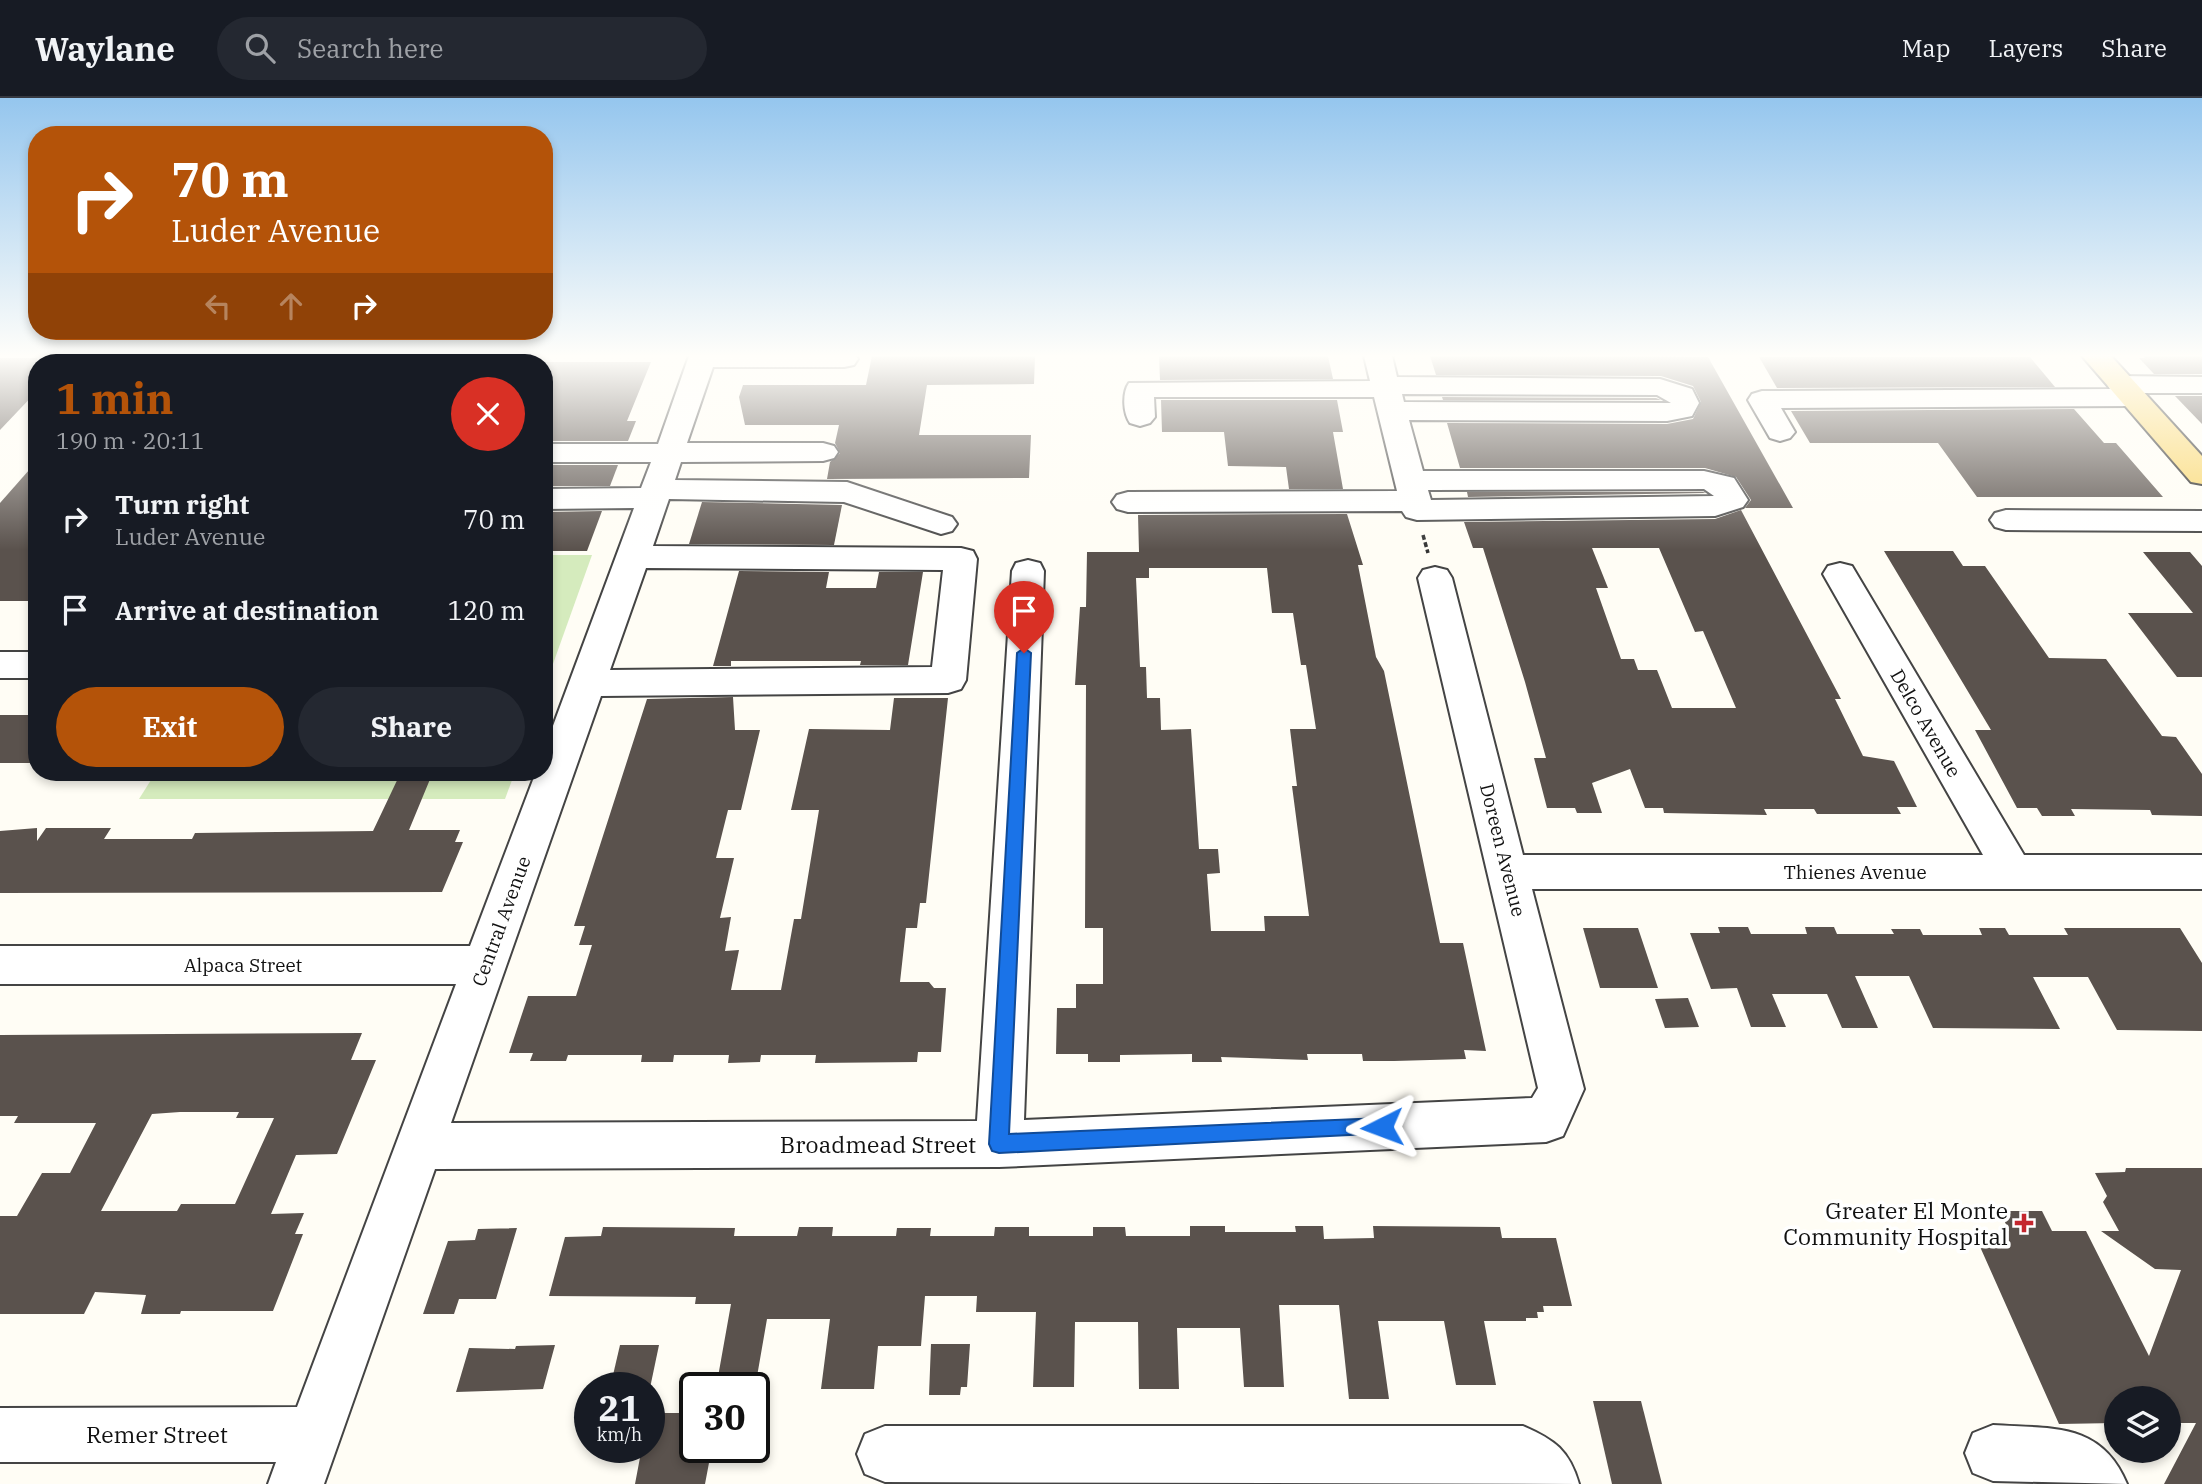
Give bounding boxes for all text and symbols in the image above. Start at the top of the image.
search box [217,17,707,80]
text: Waylane [35,27,175,70]
icon: search [241,29,279,67]
text: Search here [297,31,443,65]
text: Map [1902,32,1950,64]
text: Layers [1988,32,2063,64]
text: Share [2101,32,2167,64]
text: 70 m [171,147,289,210]
icon: right [56,154,147,245]
text: Luder Avenue [171,209,380,251]
icon: left [199,287,237,325]
icon: ahead [272,287,310,325]
icon: right [345,287,383,325]
text: 1 min [56,371,174,426]
button: close [451,377,525,451]
text: 190 m · 20:11 [56,425,205,455]
text: Turn right [115,487,249,521]
icon: right [56,500,94,538]
text: 70 m [463,502,525,536]
text: Luder Avenue [115,521,265,551]
pin [994,581,1054,653]
icon: arrive [56,591,94,629]
icon: arrive [1005,592,1043,630]
text: Arrive at destination [115,593,379,627]
text: 120 m [447,593,525,627]
street label: Delco Avenue [1885,665,1967,781]
button: Exit [56,687,284,767]
button: Share [298,687,525,767]
street label: Doreen Avenue [1475,781,1531,919]
street label: Central Avenue [466,853,536,989]
street label: Thienes Avenue [1783,860,1927,884]
street label: Alpaca Street [184,953,303,977]
position arrow [1345,1090,1419,1164]
street label: Broadmead Street [780,1129,976,1159]
place label: Greater El Monte Community Hospital [1783,1195,2008,1251]
marker: Greater El Monte Community Hospital [2014,1213,2034,1233]
speed limit sign: 30 [679,1372,770,1463]
text: 21 [598,1385,641,1431]
map controls [2104,1386,2181,1463]
button: layers [2104,1386,2181,1463]
street label: Remer Street [86,1419,228,1449]
text: km/h [597,1423,642,1446]

